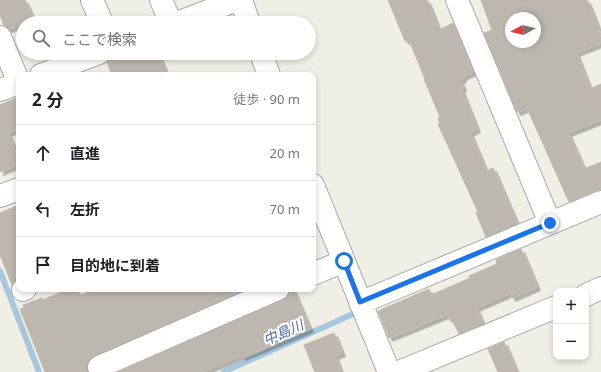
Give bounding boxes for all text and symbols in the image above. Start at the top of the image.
north arrow [505,12,541,48]
search box [16,16,316,60]
icon: search [30,27,52,49]
text: ここで検索 [62,29,137,49]
text: 2 分 [32,88,63,111]
text: 徒歩 · 90 m [233,90,300,108]
icon: ahead [32,142,54,164]
text: 直進 [70,143,100,163]
text: 20 m [270,144,300,162]
icon: left [32,198,54,220]
text: 左折 [70,199,100,219]
text: 70 m [270,200,300,218]
route end [541,214,559,232]
route start [335,252,353,270]
icon: arrive [32,254,54,276]
text: 目的地に到着 [70,255,160,275]
map controls [553,288,589,360]
button: + [553,288,589,324]
water label: 中島川 [260,314,308,349]
button: − [553,324,589,360]

